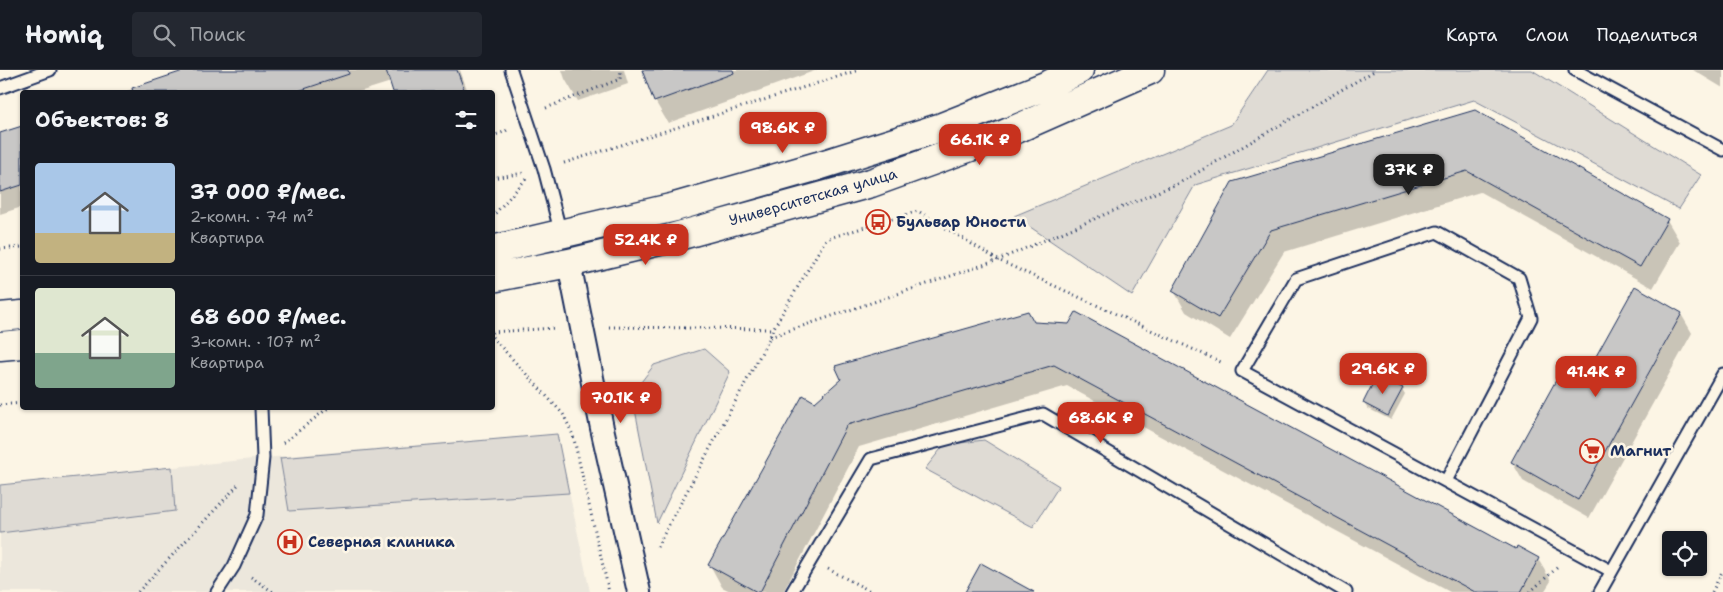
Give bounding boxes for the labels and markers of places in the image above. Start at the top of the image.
pin: 98.6K ₽ [737,112,829,154]
pin: 66.1K ₽ [934,124,1026,166]
pin: 37K ₽ [1374,154,1444,196]
bus stop icon: Бульвар Юности [865,209,891,235]
place label: Бульвар Юности [896,212,1027,232]
pin: 52.4K ₽ [600,224,692,266]
pin: 29.6K ₽ [1337,352,1429,395]
pin: 41.4K ₽ [1550,356,1642,398]
pin: 70.1K ₽ [575,382,667,424]
pin: 68.6K ₽ [1055,402,1147,444]
supermarket icon: Магнит [1579,438,1605,464]
place label: Магнит [1610,441,1671,461]
hospital icon: Северная клиника [277,529,303,555]
place label: Северная клиника [308,532,456,552]

